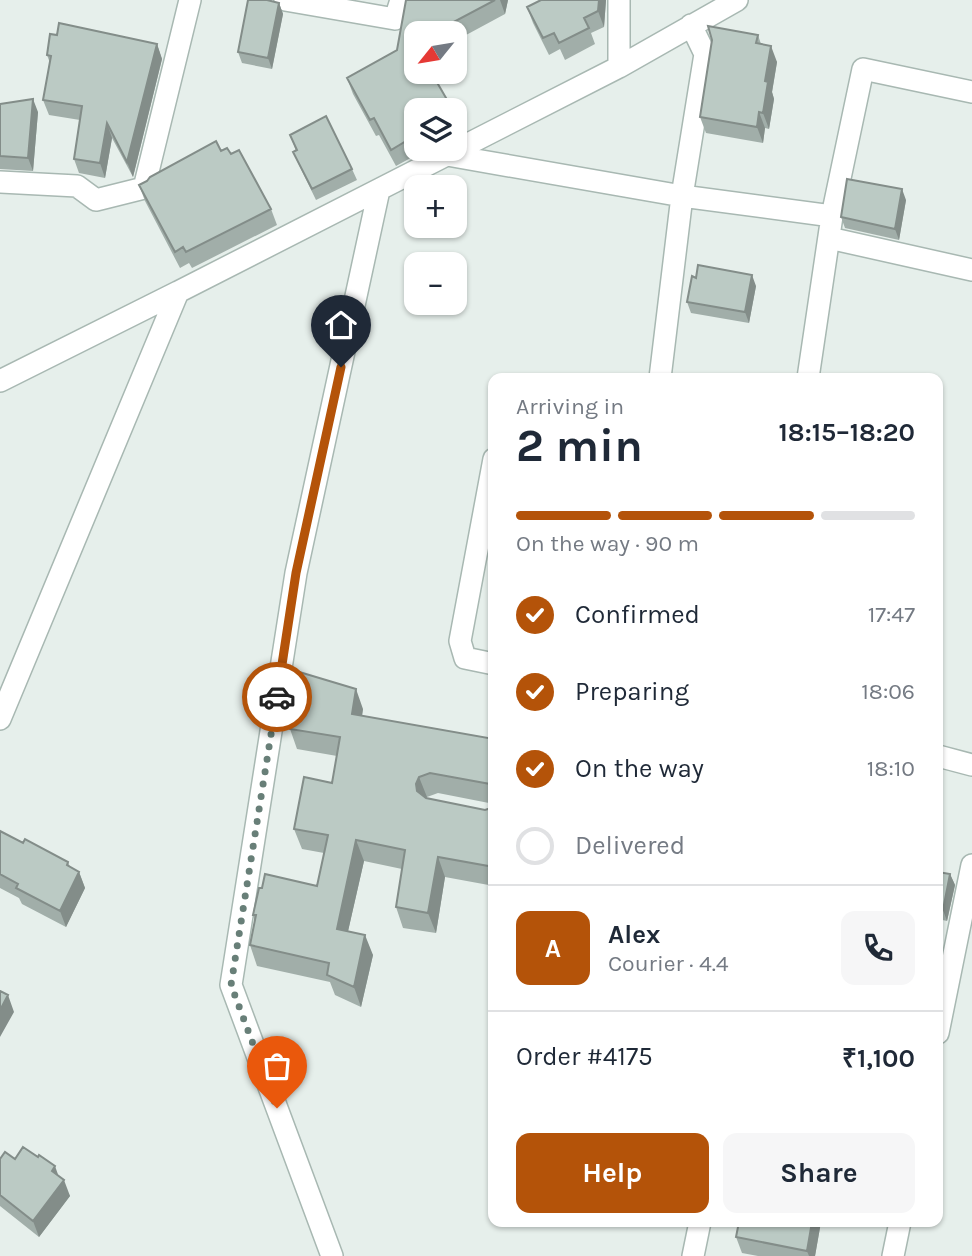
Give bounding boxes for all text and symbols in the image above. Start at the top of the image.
north arrow [404,21,467,84]
map controls [404,21,467,315]
button: layers [404,98,467,161]
button: + [404,175,467,238]
button: − [404,252,467,315]
pin [311,295,371,367]
icon: home [322,306,360,344]
text: Arriving in [516,393,624,420]
text: 18:15–18:20 [779,417,915,448]
text: 2 min [516,419,643,473]
text: On the way · 90 m [516,530,699,557]
icon: check [516,596,554,634]
text: Confirmed [575,599,700,630]
text: 17:47 [868,601,915,628]
courier [242,662,312,732]
icon: check [516,673,554,711]
text: Preparing [575,676,689,707]
icon: car [258,678,296,716]
text: 18:06 [861,678,915,705]
icon: check [516,750,554,788]
text: On the way [575,753,704,784]
text: 18:10 [867,755,915,782]
text: Delivered [575,830,685,861]
button: phone [841,911,915,985]
text: Alex [608,919,660,950]
text: A [545,933,561,964]
text: Courier · 4.4 [608,950,729,977]
pin [247,1036,307,1108]
text: Order #4175 [516,1041,653,1072]
text: ₹1,100 [842,1043,915,1074]
icon: bag [258,1047,296,1085]
button: Help [516,1133,709,1213]
button: Share [723,1133,915,1213]

